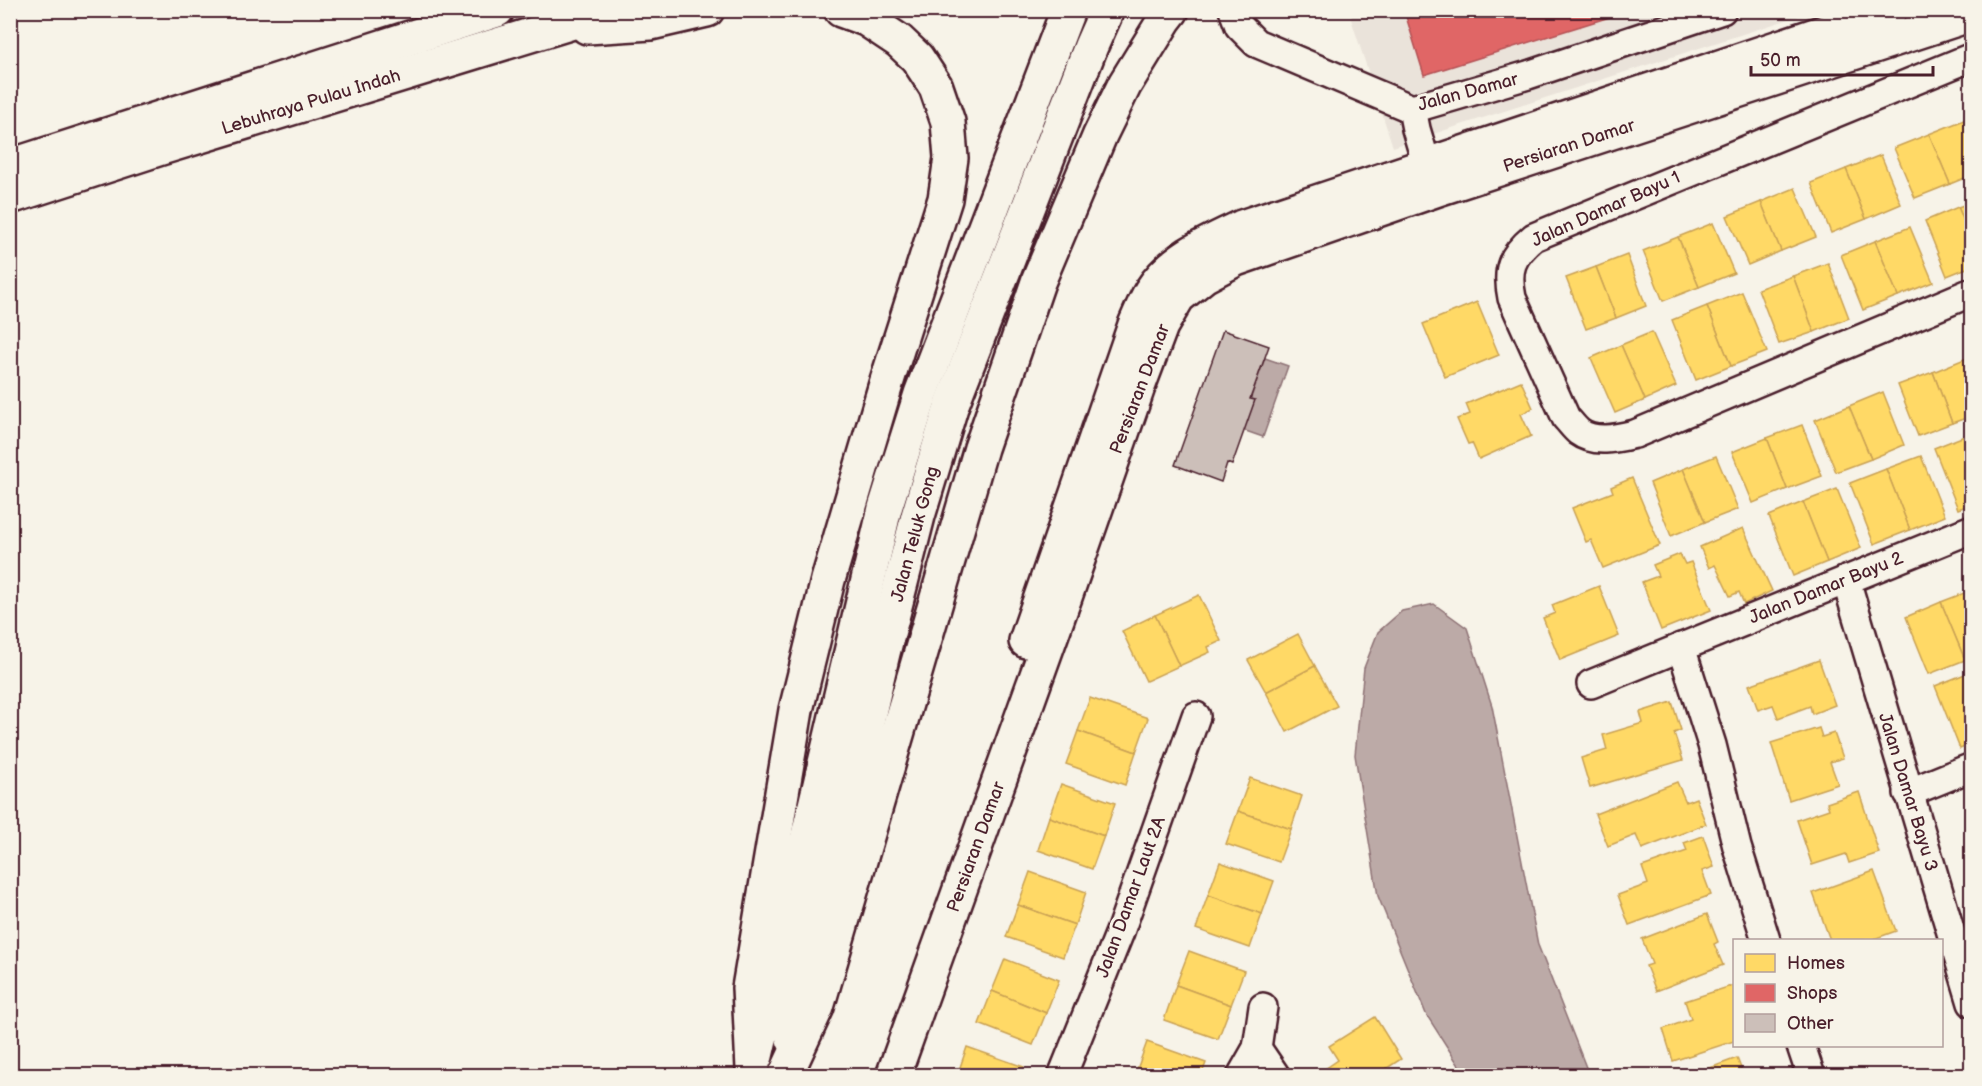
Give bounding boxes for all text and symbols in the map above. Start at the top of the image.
scale bar [1751,39,1932,77]
text: 50 m [1760,50,1801,71]
street label: Lebuhraya Pulau Indah [219,65,403,139]
street label: Jalan Damar [1416,68,1521,115]
street label: Persiaran Damar [1501,115,1638,177]
street label: Jalan Damar Bayu 1 [1529,167,1683,251]
street label: Persiaran Damar [1106,321,1175,457]
street label: Jalan Teluk Gong [887,464,943,604]
street label: Jalan Damar Bayu 2 [1746,547,1906,628]
street label: Jalan Damar Bayu 3 [1874,710,1942,874]
street label: Persiaran Damar [943,779,1009,915]
street label: Jalan Damar Laut 2A [1092,814,1170,980]
legend [1733,939,1943,1047]
text: Homes [1787,953,1845,974]
text: Shops [1787,983,1838,1004]
text: Other [1787,1013,1834,1034]

